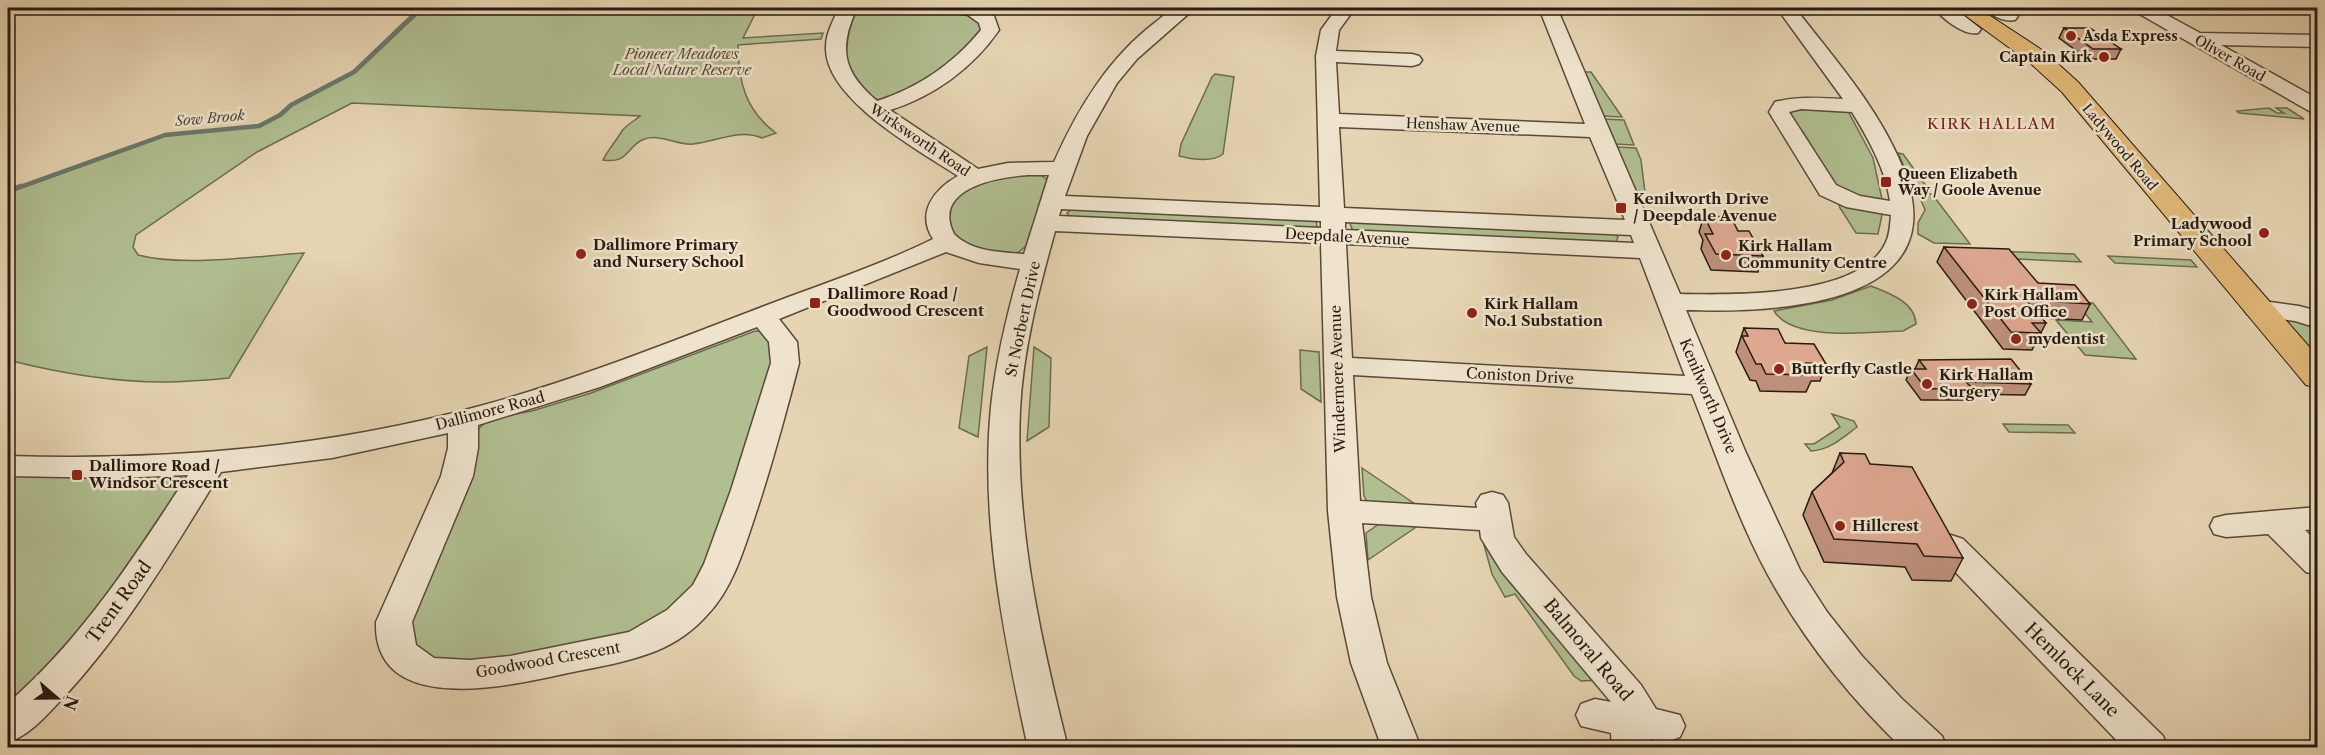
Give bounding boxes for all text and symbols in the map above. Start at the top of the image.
place label: Asda Express [2082,27,2178,45]
marker: Asda Express [2064,29,2078,43]
street label: Oliver Road [2191,31,2269,86]
park label: Pioneer Meadows Local Nature Reserve [612,45,752,79]
place label: Captain Kirk [1999,48,2093,66]
marker: Captain Kirk [2097,50,2111,64]
street label: Wirksworth Road [865,99,974,181]
street label: Ladywood Road [2078,100,2162,195]
water label: Sow Brook [174,106,246,130]
street label: Henshaw Avenue [1406,114,1521,136]
district label: KIRK HALLAM [1927,114,2057,133]
place label: Queen Elizabeth Way / Goole Avenue [1897,165,2041,199]
marker: Queen Elizabeth Way / Goole Avenue [1879,175,1893,189]
place label: Kenilworth Drive / Deepdale Avenue [1633,189,1777,225]
marker: Kenilworth Drive / Deepdale Avenue [1614,201,1628,215]
place label: Ladywood Primary School [2133,214,2252,250]
street label: Deepdale Avenue [1284,224,1410,249]
marker: Ladywood Primary School [2257,226,2271,240]
place label: Dallimore Primary and Nursery School [593,235,744,271]
place label: Kirk Hallam Community Centre [1738,236,1887,272]
marker: Dallimore Primary and Nursery School [574,247,588,261]
marker: Kirk Hallam Community Centre [1719,248,1733,262]
street label: St Norbert Drive [1001,259,1044,379]
place label: Dallimore Road / Goodwood Crescent [827,284,984,320]
place label: Kirk Hallam Post Office [1984,285,2079,321]
place label: Kirk Hallam No.1 Substation [1484,294,1604,330]
marker: Dallimore Road / Goodwood Crescent [808,296,822,310]
marker: Kirk Hallam Post Office [1965,297,1979,311]
street label: Windermere Avenue [1325,305,1350,454]
marker: Kirk Hallam No.1 Substation [1465,306,1479,320]
place label: mydentist [2028,329,2105,348]
marker: mydentist [2009,332,2023,346]
street label: Kenilworth Drive [1676,335,1741,456]
place label: Butterfly Castle [1791,359,1912,378]
marker: Butterfly Castle [1772,362,1786,376]
street label: Coniston Drive [1466,363,1574,388]
place label: Kirk Hallam Surgery [1939,365,2034,401]
marker: Kirk Hallam Surgery [1920,377,1934,391]
street label: Dallimore Road [433,387,547,434]
place label: Dallimore Road / Windsor Crescent [88,456,229,492]
marker: Dallimore Road / Windsor Crescent [70,468,84,482]
place label: Hillcrest [1852,516,1919,535]
marker: Hillcrest [1833,519,1847,533]
street label: Trent Road [82,556,156,648]
street label: Balmoral Road [1539,594,1637,706]
street label: Hemlock Lane [2020,618,2124,722]
street label: Goodwood Crescent [474,637,622,682]
north arrow [27,668,87,728]
text: N [59,693,83,713]

